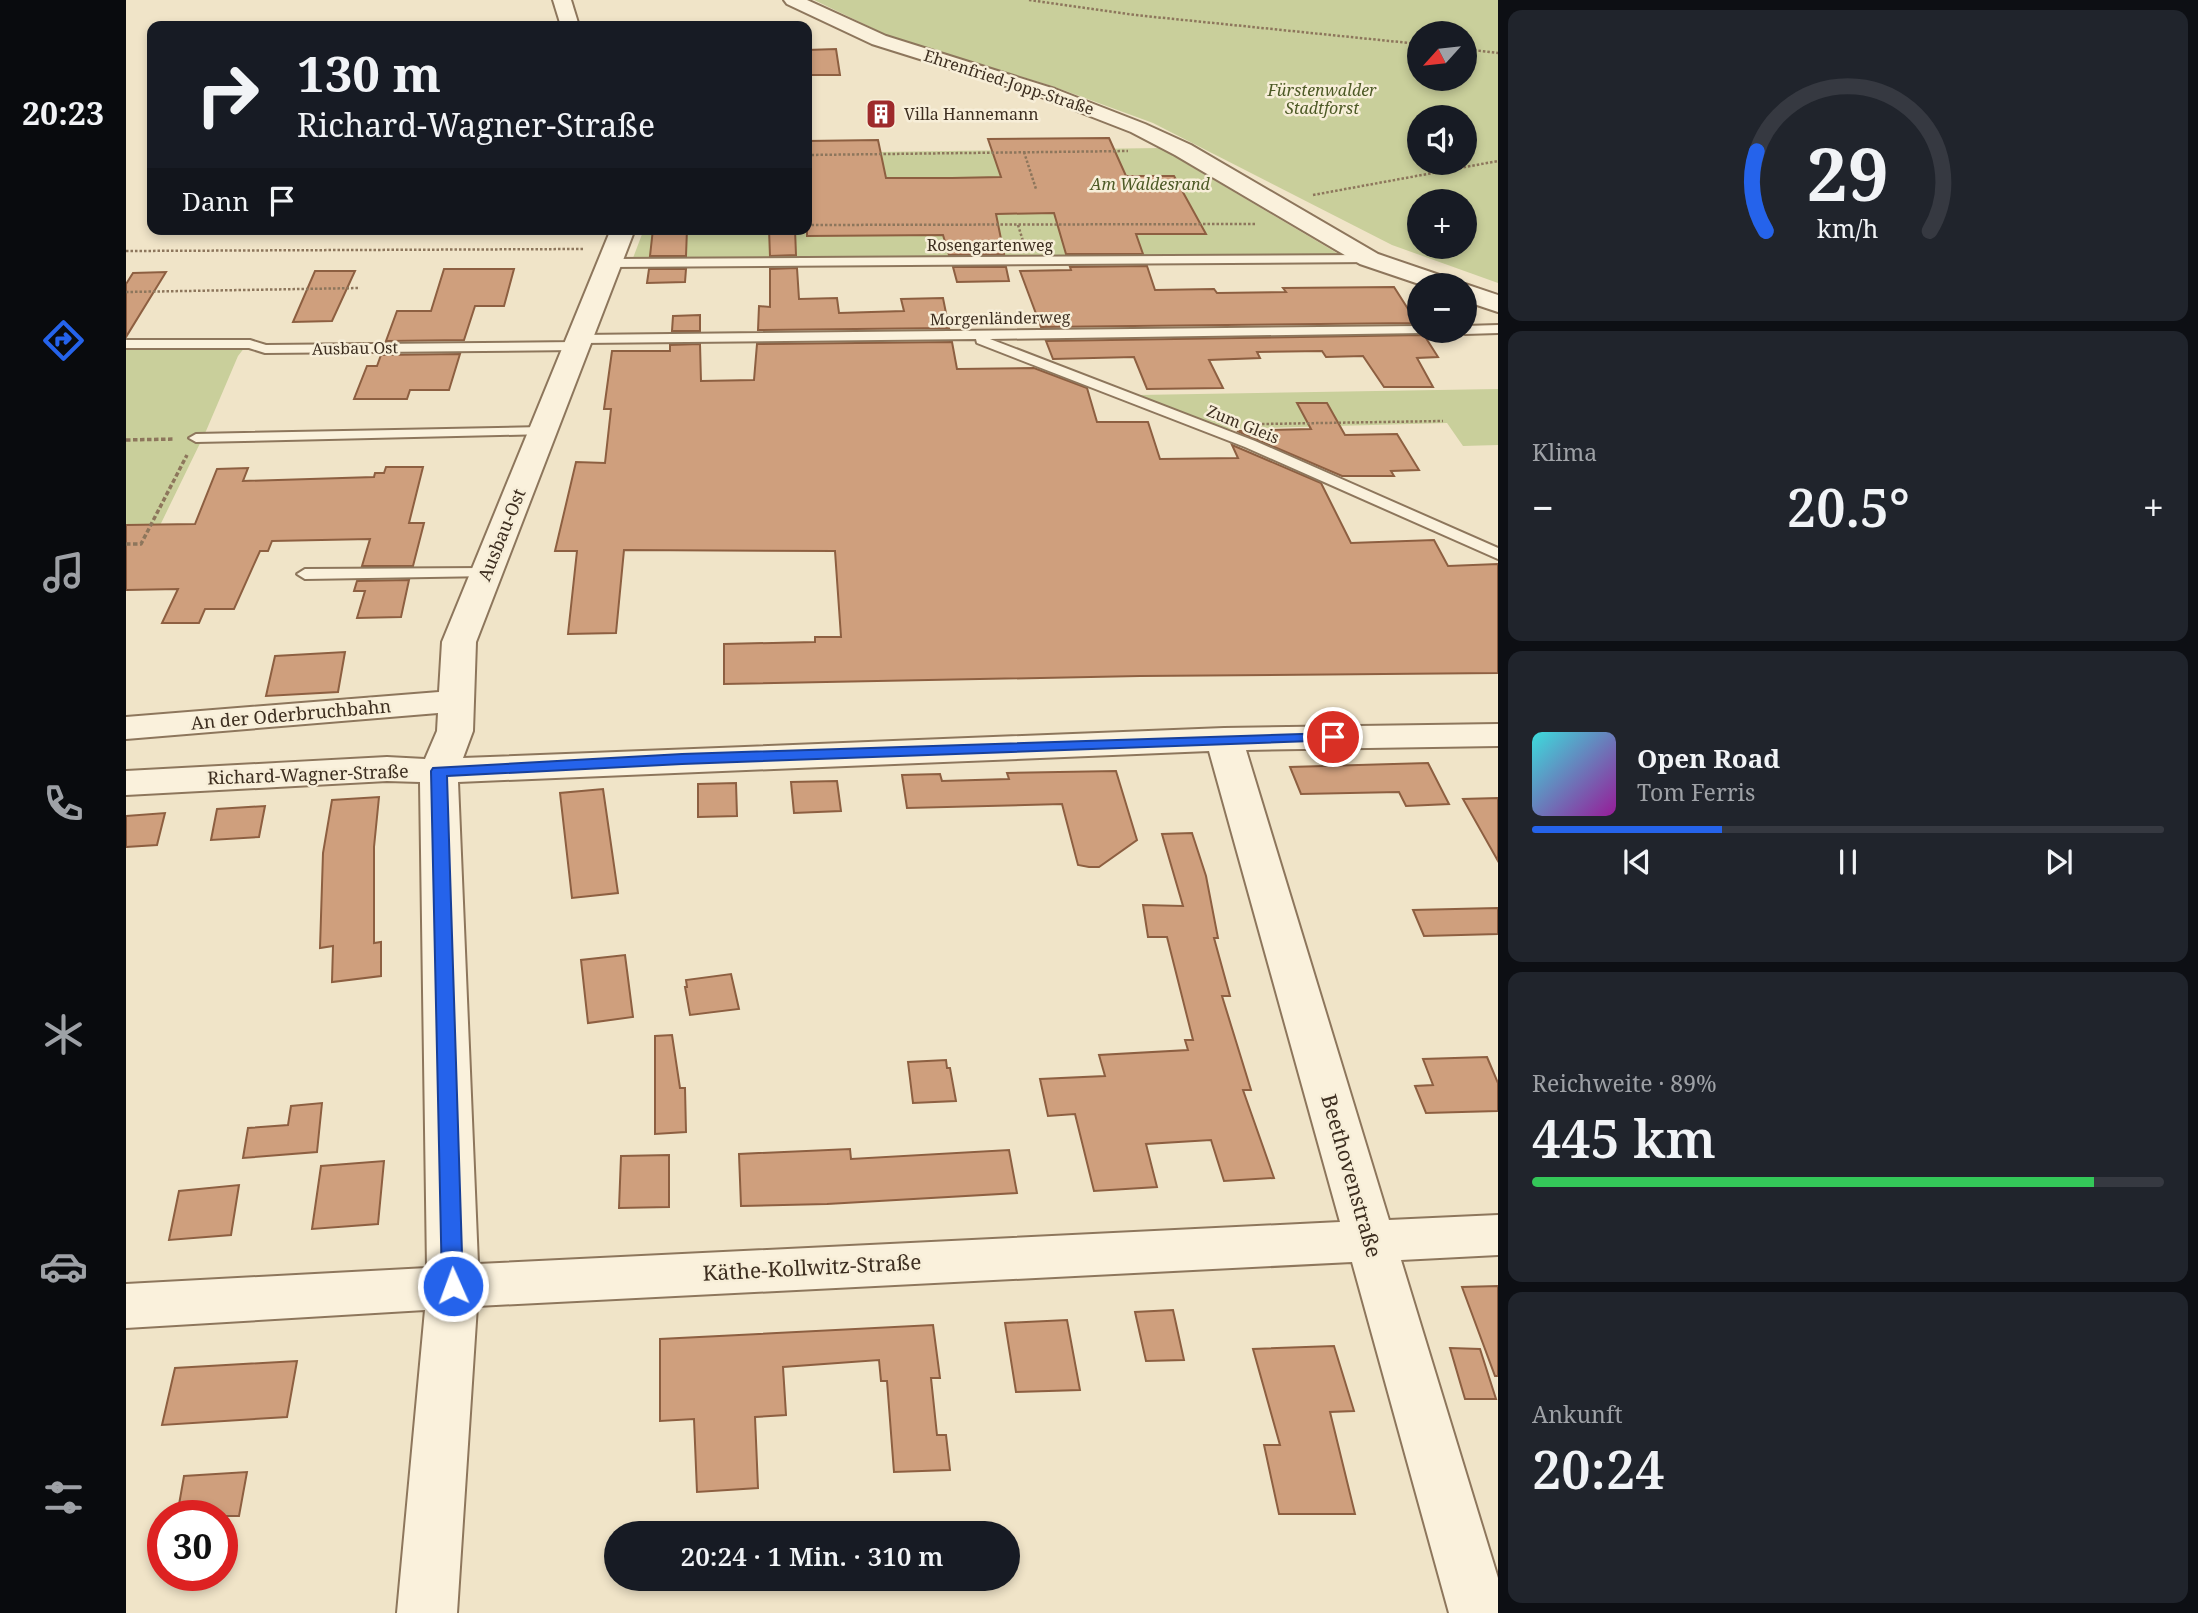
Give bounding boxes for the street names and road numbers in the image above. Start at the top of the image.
street label: Ehrenfried-Jopp-Straße [921,44,1097,120]
street label: Rosengartenweg [927,234,1054,256]
street label: Morgenländerweg [930,306,1071,330]
street label: Ausbau Ost [312,336,399,360]
street label: Zum Gleis [1204,400,1282,448]
street label: Ausbau-Ost [472,485,531,585]
street label: An der Oderbruchbahn [190,693,392,735]
street label: Richard-Wagner-Straße [207,758,409,790]
street label: Beethovenstraße [1315,1091,1389,1261]
street label: Käthe-Kollwitz-Straße [702,1247,922,1287]

